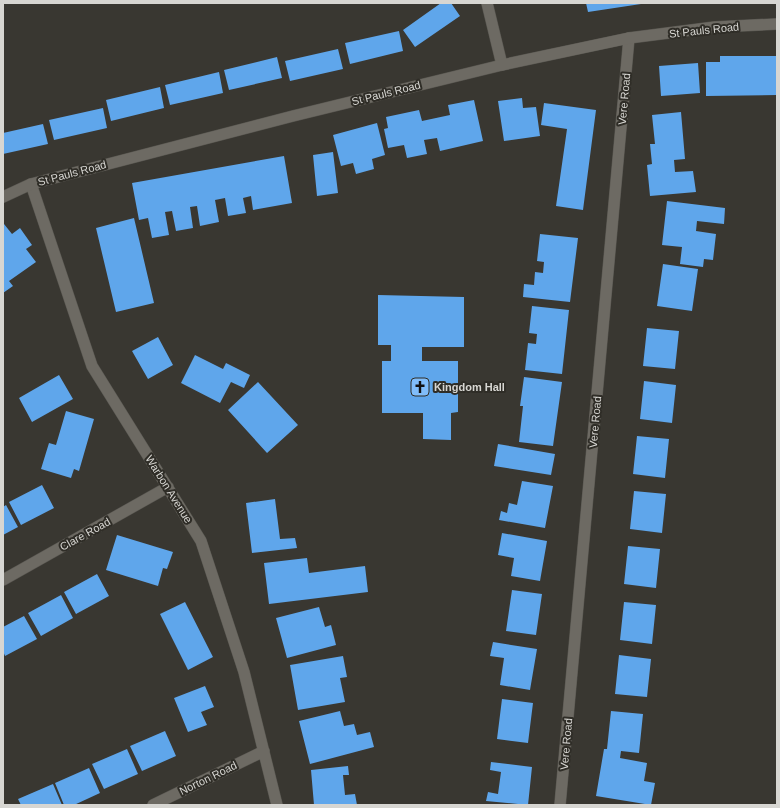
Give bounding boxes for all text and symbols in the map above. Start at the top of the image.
street label: St Pauls Road [668,20,740,40]
street label: Vere Road [616,73,632,125]
street label: St Pauls Road [350,79,422,107]
street label: St Pauls Road [36,158,108,188]
church icon: Kingdom Hall [409,376,431,398]
place label: Kingdom Hall [434,381,505,393]
street label: Vere Road [587,396,603,448]
street label: Warbon Avenue [143,453,195,525]
street label: Clare Road [58,515,112,553]
street label: Vere Road [558,718,574,770]
street label: Norton Road [177,759,239,797]

